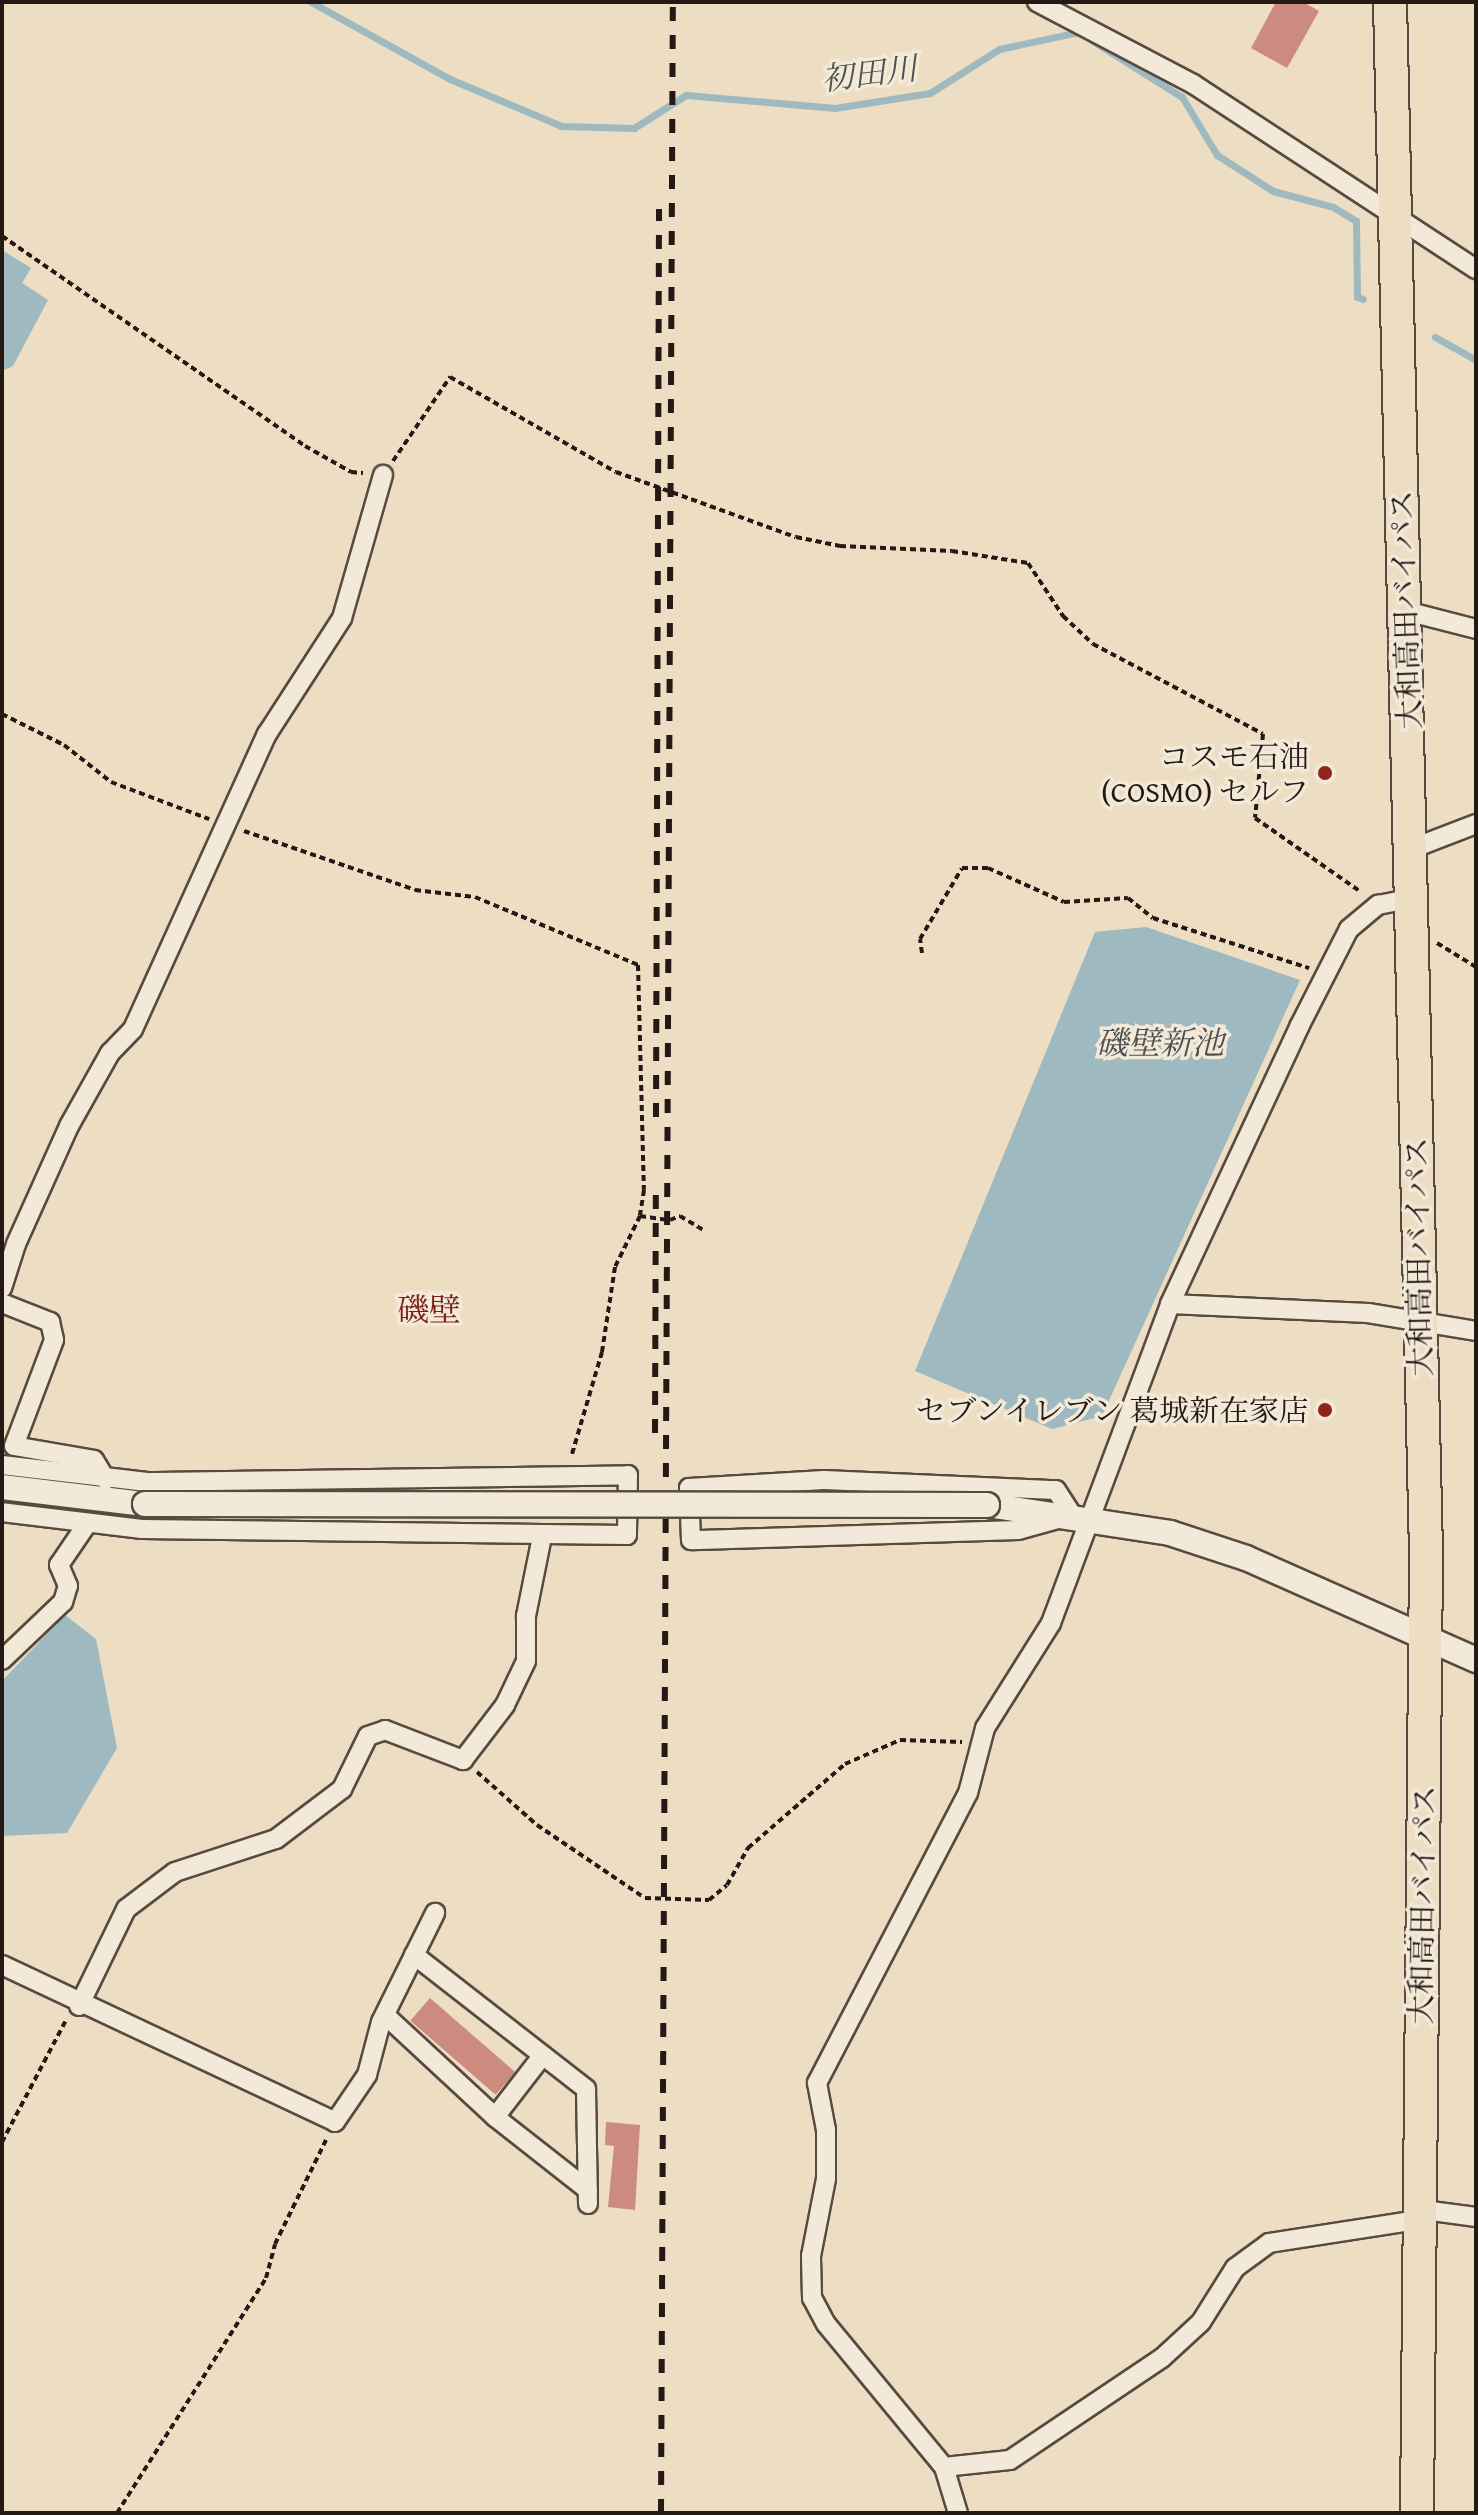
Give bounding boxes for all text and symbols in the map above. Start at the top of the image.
water label: 初田川 [819,49,919,99]
street label: 大和高田バイパス [1383,489,1427,731]
place label: コスモ石油 (COSMO) セルフ [1101,738,1309,808]
marker: コスモ石油 (COSMO) セルフ [1316,764,1334,782]
water label: 磯壁新池 [1096,1024,1224,1062]
street label: 大和高田バイパス [1398,1137,1438,1377]
district label: 磯壁 [397,1291,461,1329]
place label: セブンイレブン 葛城新在家店 [912,1392,1309,1428]
marker: セブンイレブン 葛城新在家店 [1316,1401,1334,1419]
street label: 大和高田バイパス [1402,1785,1442,2025]

